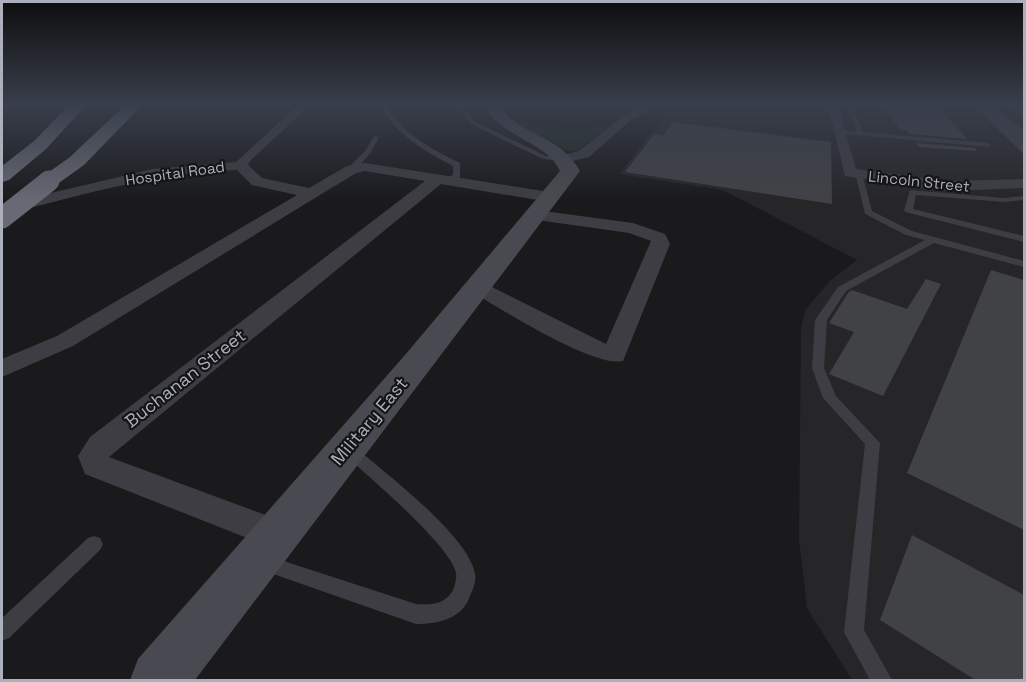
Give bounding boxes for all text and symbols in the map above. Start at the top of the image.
street label: Hospital Road [124,157,226,189]
street label: Lincoln Street [867,166,971,196]
street label: Buchanan Street [120,324,250,432]
street label: Military East [326,372,412,470]

